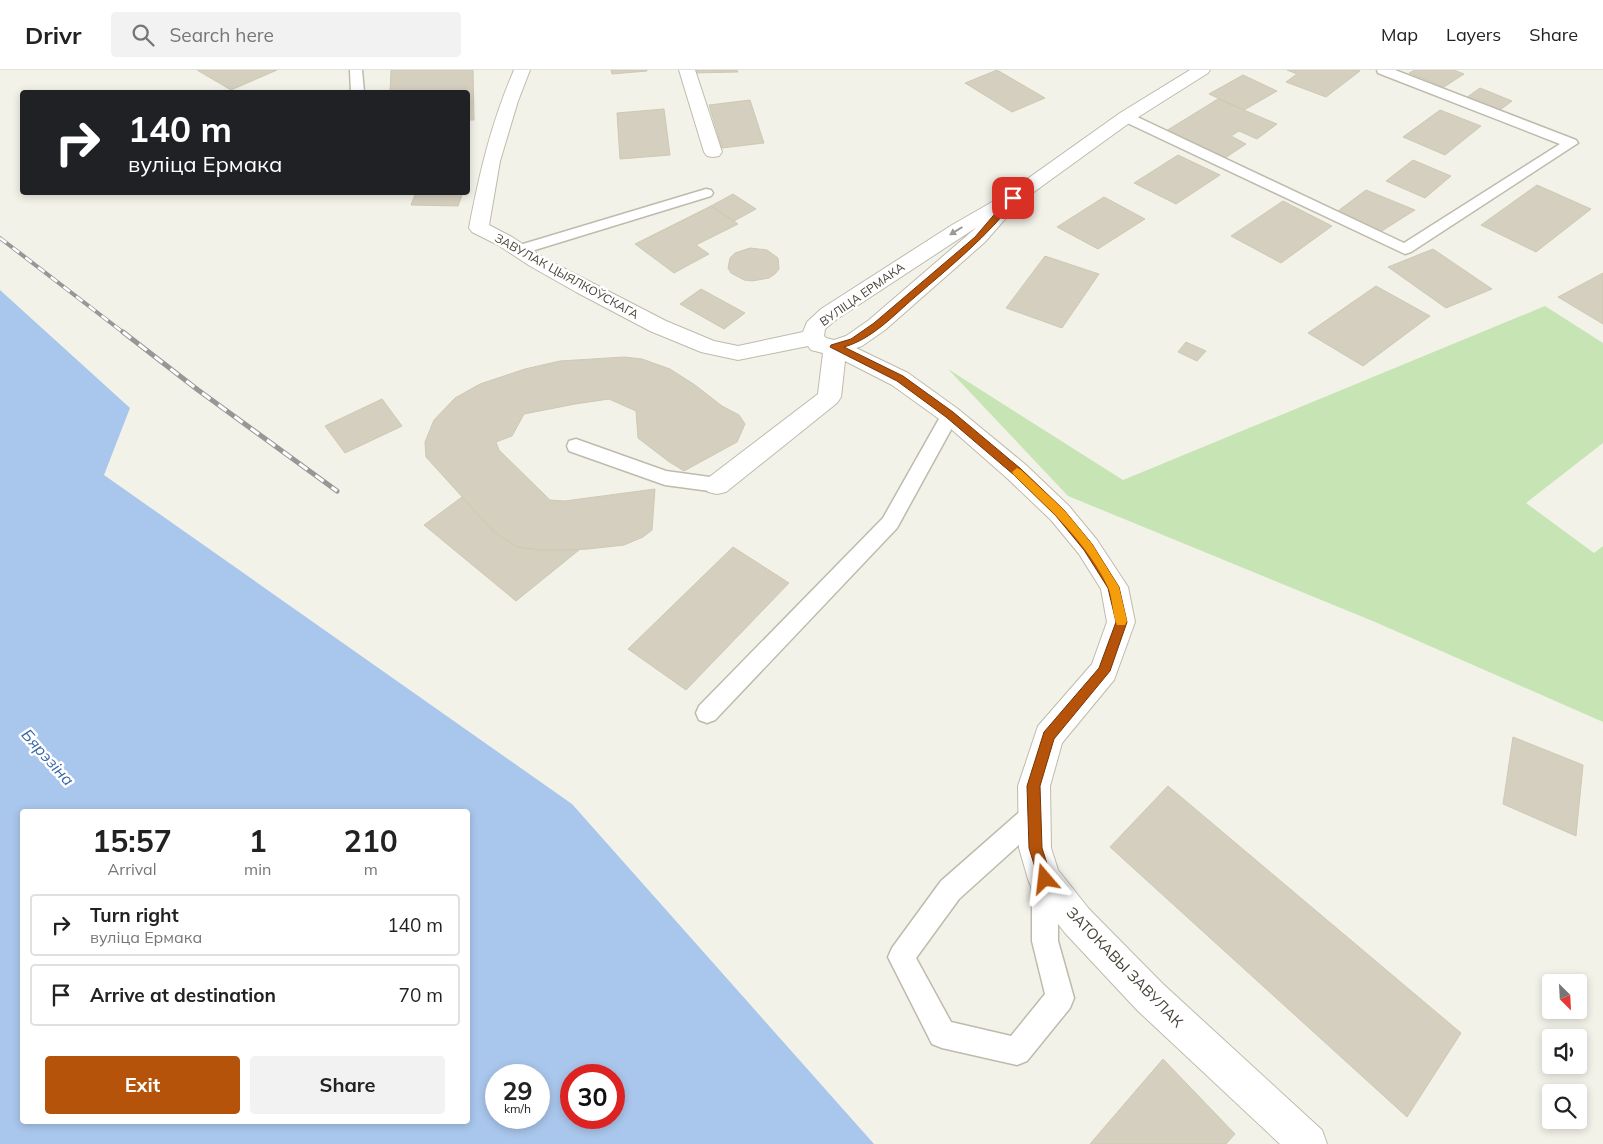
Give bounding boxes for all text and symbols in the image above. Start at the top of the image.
search box [111,12,461,57]
text: Drivr [25,20,81,50]
icon: search [129,21,157,49]
text: Search here [169,23,274,47]
text: Map [1381,23,1418,46]
text: Layers [1446,23,1501,46]
text: Share [1529,23,1578,46]
text: 140 m [128,107,232,151]
icon: right [45,110,110,175]
text: вуліца Ермака [128,150,282,178]
pin [992,177,1034,219]
icon: arrive [999,184,1027,212]
one-way arrow [949,227,962,236]
street label: ЗАВУЛАК ЦЫЯЛКОЎСКАГА [492,230,642,322]
street label: ВУЛІЦА ЕРМАКА [817,259,907,329]
water label: Бярэзіна [17,725,79,790]
text: 15:57 [92,822,172,860]
text: 1 [249,822,267,860]
text: 210 [344,822,398,860]
position arrow [1018,852,1070,904]
text: Arrival [108,859,157,879]
text: min [244,859,271,879]
text: m [364,859,378,879]
text: Turn right [90,903,179,927]
street label: ЗАТОКАВЫ ЗАВУЛАК [1063,903,1187,1031]
icon: right [47,911,75,939]
text: 140 m [387,913,443,937]
text: вуліца Ермака [90,927,202,947]
north arrow [1542,974,1588,1019]
map controls [1542,974,1587,1129]
icon: arrive [47,981,75,1009]
text: Arrive at destination [90,983,276,1007]
text: 70 m [399,983,443,1007]
button: sound [1542,1029,1587,1074]
button: Exit [45,1056,240,1114]
button: Share [250,1056,445,1114]
speed limit sign: 30 [560,1064,625,1129]
text: 29 [502,1075,533,1106]
button: search [1542,1084,1587,1129]
text: km/h [504,1101,531,1116]

